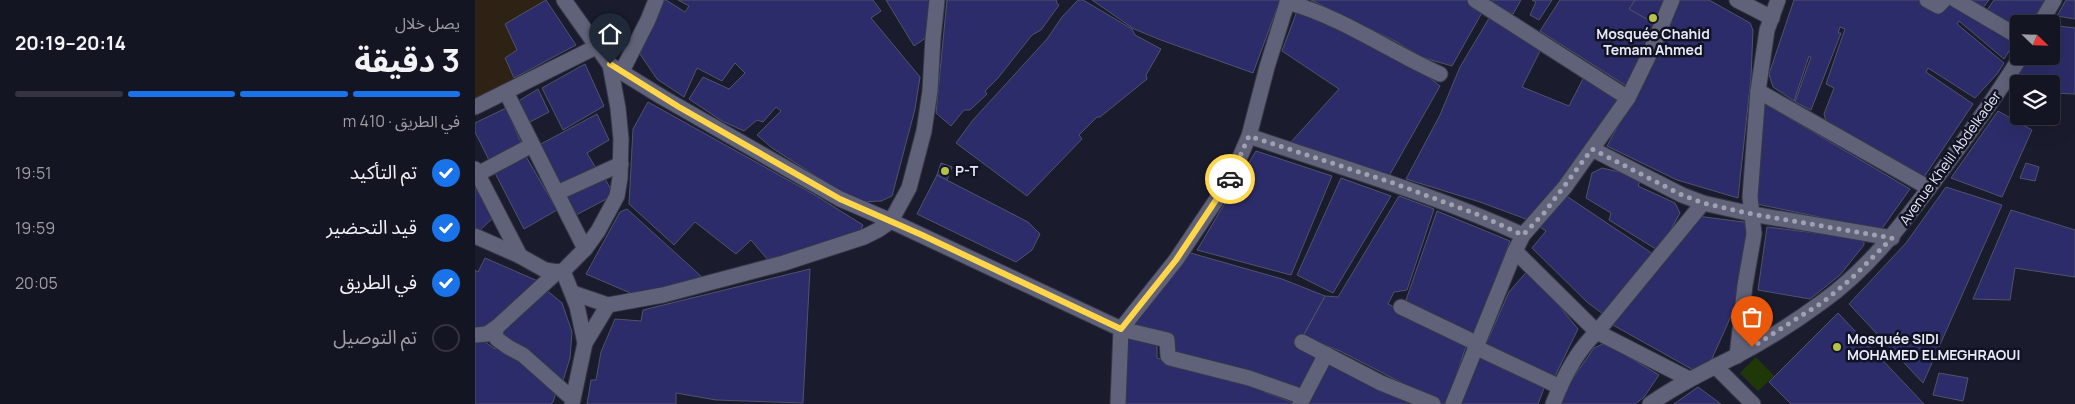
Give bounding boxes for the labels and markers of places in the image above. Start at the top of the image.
marker: Mosquée Chahid Temam Ahmed [1647,12,1659,24]
pin [589,13,631,64]
place label: Mosquée Chahid Temam Ahmed [1596,24,1710,59]
place label: P-T [955,161,979,180]
marker: P-T [939,165,951,177]
pin [1731,296,1773,347]
place label: Mosquée SIDI MOHAMED ELMEGHRAOUI [1847,329,2020,364]
marker: Mosquée SIDI MOHAMED ELMEGHRAOUI [1831,341,1843,353]

